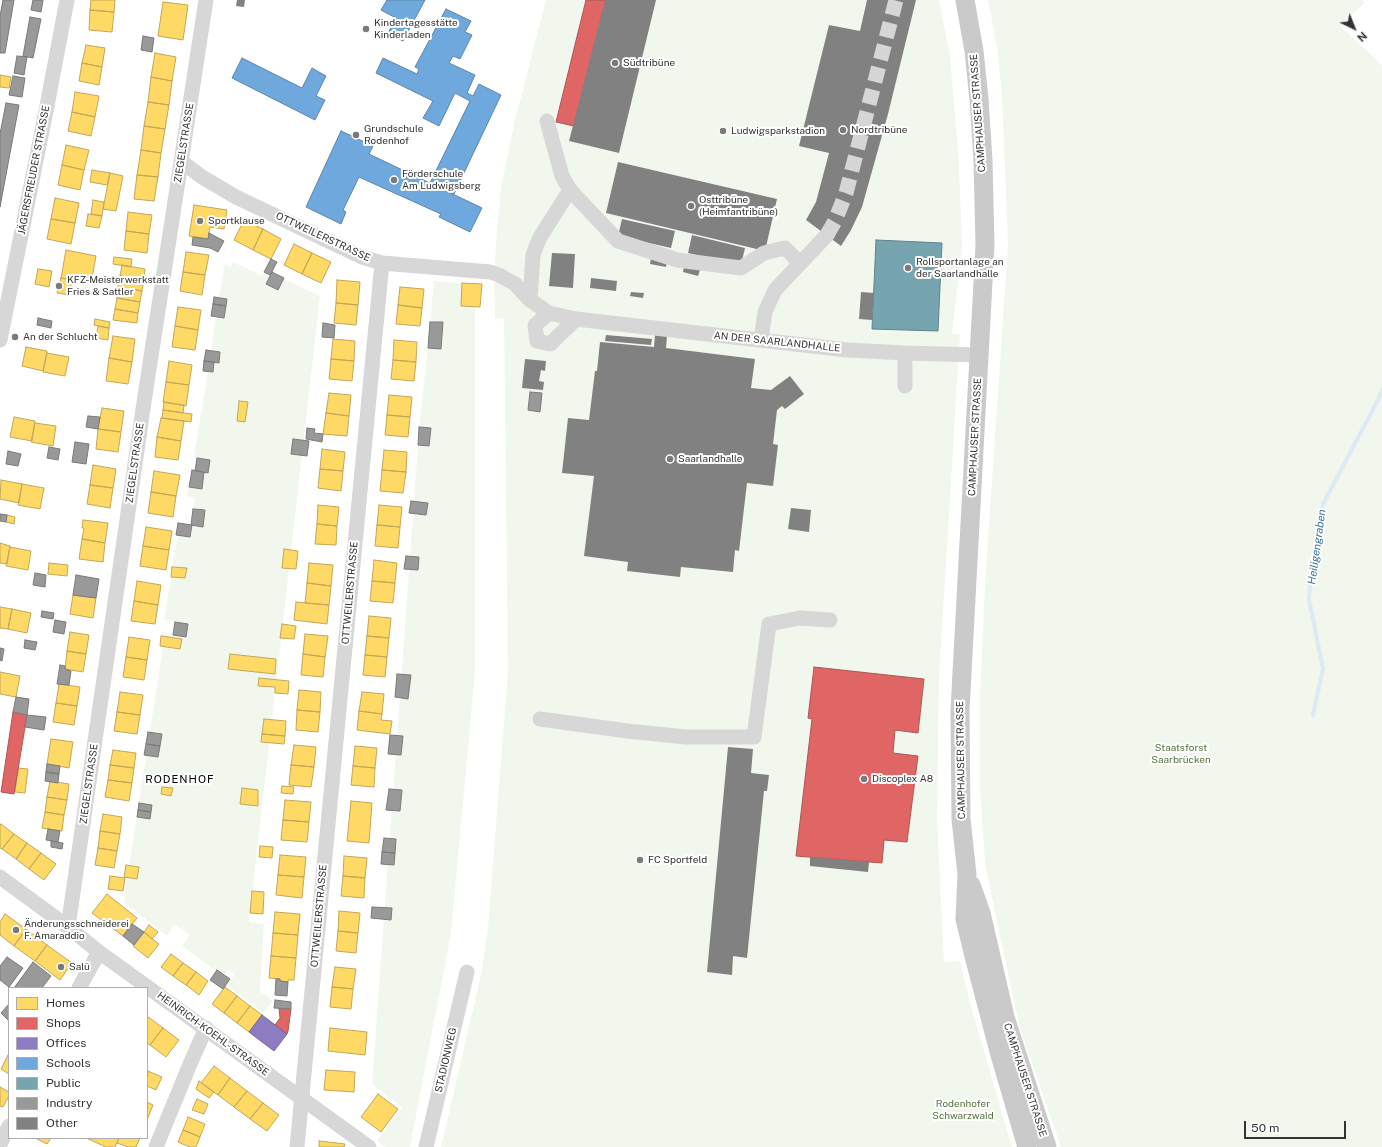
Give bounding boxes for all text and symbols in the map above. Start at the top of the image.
north arrow [1334,8,1374,48]
place label: Kindertagesstätte Kinderladen [374,17,458,40]
marker: Kindertagesstätte Kinderladen [361,24,371,34]
text: N [1355,29,1369,44]
street label: CAMPHAUSER STRASSE [968,53,988,173]
place label: Südtribüne [623,57,675,69]
marker: Südtribüne [610,58,620,68]
street label: ZIEGELSTRASSE [172,102,196,184]
street label: JÄGERSFREUDER STRASSE [16,104,52,236]
place label: Grundschule Rodenhof [364,123,423,146]
place label: Nordtribüne [851,124,908,136]
place label: Ludwigsparkstadion [731,125,825,137]
marker: Nordtribüne [838,125,848,135]
marker: Ludwigsparkstadion [718,126,728,136]
marker: Grundschule Rodenhof [351,130,361,140]
place label: Förderschule Am Ludwigsberg [402,168,481,192]
marker: Förderschule Am Ludwigsberg [389,175,399,185]
place label: Osttribüne (Heimfantribüne) [699,194,778,218]
marker: Osttribüne (Heimfantribüne) [686,201,696,211]
street label: OTTWEILERSTRASSE [274,210,372,264]
place label: Sportklause [208,215,265,227]
marker: Sportklause [195,216,205,226]
place label: Rollsportanlage an der Saarlandhalle [916,256,1004,280]
marker: Rollsportanlage an der Saarlandhalle [903,263,913,273]
place label: KFZ-Meisterwerkstatt Fries & Sattler [67,274,169,298]
marker: KFZ-Meisterwerkstatt Fries & Sattler [54,281,64,291]
street label: AN DER SAARLANDHALLE [713,329,841,355]
place label: An der Schlucht [23,331,98,343]
marker: An der Schlucht [10,332,20,342]
street label: CAMPHAUSER STRASSE [966,378,984,496]
street label: ZIEGELSTRASSE [123,422,147,504]
place label: Saarlandhalle [678,453,743,465]
marker: Saarlandhalle [665,454,675,464]
water label: Heiligengraben [1305,508,1329,586]
street label: OTTWEILERSTRASSE [340,541,360,645]
street label: CAMPHAUSER STRASSE [954,701,968,819]
park label: Staatsforst Saarbrücken [1151,742,1211,766]
street label: ZIEGELSTRASSE [77,743,101,825]
district label: RODENHOF [145,773,215,787]
place label: Discoplex A8 [872,773,933,785]
marker: Discoplex A8 [859,774,869,784]
place label: FC Sportfeld [648,854,707,866]
marker: FC Sportfeld [635,855,645,865]
street label: OTTWEILERSTRASSE [309,864,329,968]
place label: Änderungsschneiderei F. Amaraddio [24,918,129,942]
marker: Änderungsschneiderei F. Amaraddio [11,925,21,935]
place label: Salü [69,961,90,973]
marker: Salü [56,962,66,972]
legend [8,987,148,1139]
street label: HEINRICH-KOEHL-STRASSE [155,989,271,1079]
text: Homes [46,996,85,1010]
text: Shops [46,1016,81,1030]
street label: CAMPHAUSER STRASSE [1001,1022,1049,1138]
street label: STADIONWEG [433,1026,459,1094]
text: Offices [46,1036,86,1050]
text: Schools [46,1056,91,1070]
text: Public [46,1076,81,1090]
text: Industry [46,1096,92,1110]
park label: Rodenhofer Schwarzwald [932,1098,994,1122]
scale bar [1246,1113,1348,1139]
text: Other [46,1116,78,1130]
text: 50 m [1251,1121,1279,1135]

